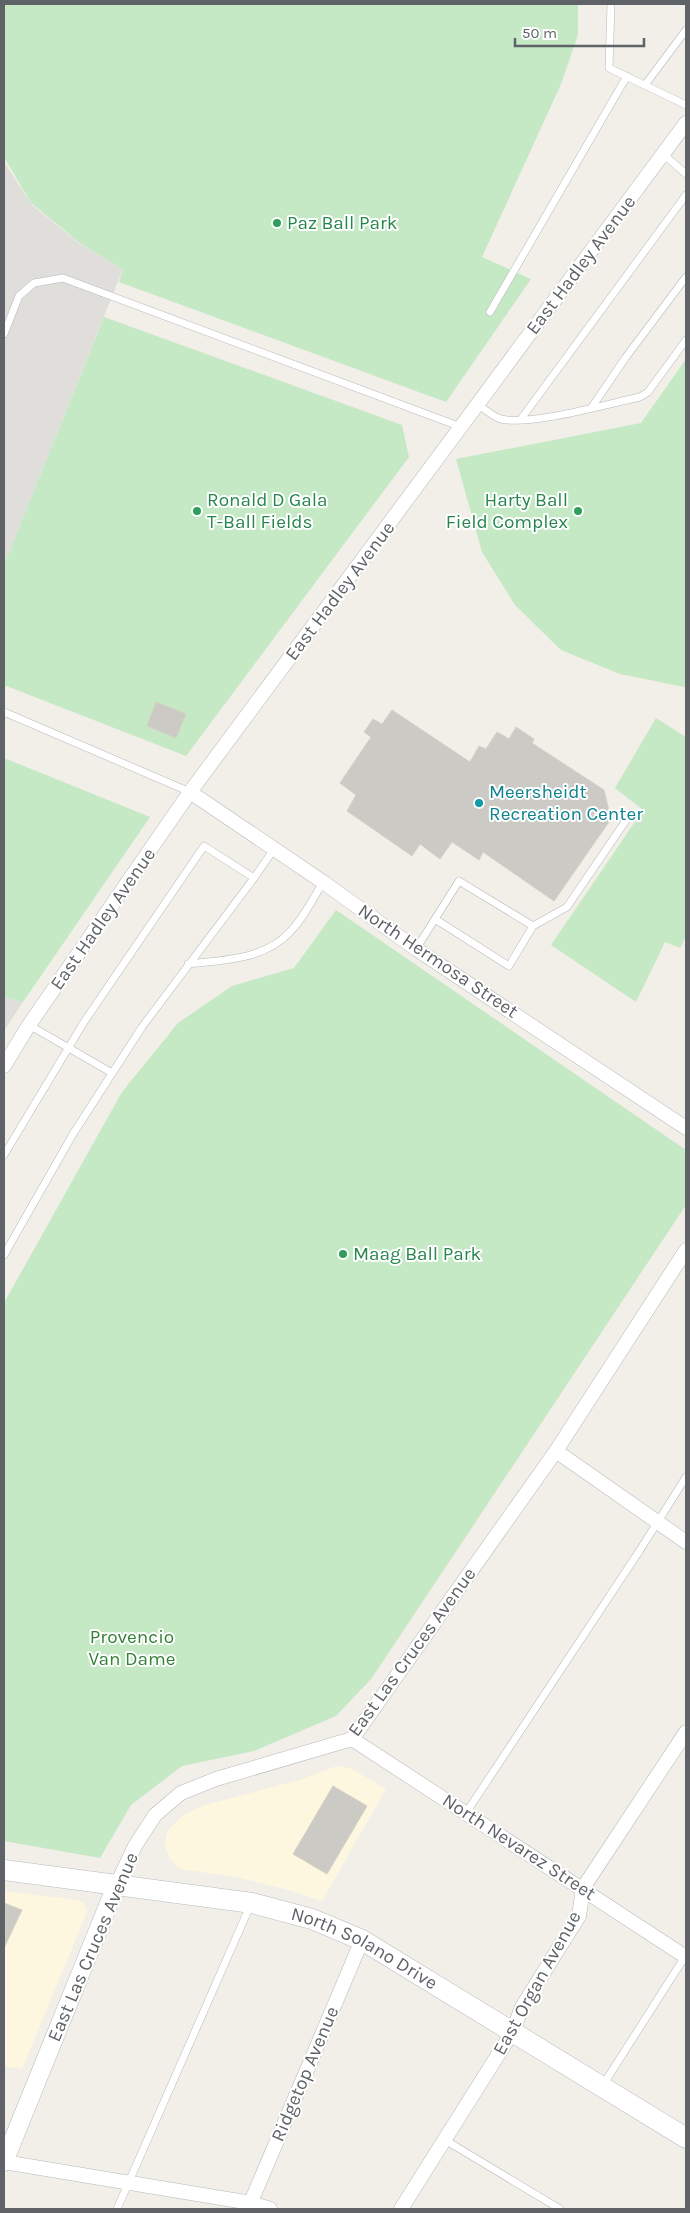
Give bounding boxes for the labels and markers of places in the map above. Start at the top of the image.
place label: Paz Ball Park [287,212,398,234]
marker: Paz Ball Park [271,217,283,229]
place label: Ronald D Gala T-Ball Fields [207,489,328,533]
place label: Harty Ball Field Complex [446,489,568,533]
marker: Ronald D Gala T-Ball Fields [191,505,203,517]
marker: Harty Ball Field Complex [572,505,584,517]
place label: Meersheidt Recreation Center [489,781,643,825]
marker: Meersheidt Recreation Center [473,797,485,809]
place label: Maag Ball Park [353,1243,482,1265]
marker: Maag Ball Park [337,1248,349,1260]

